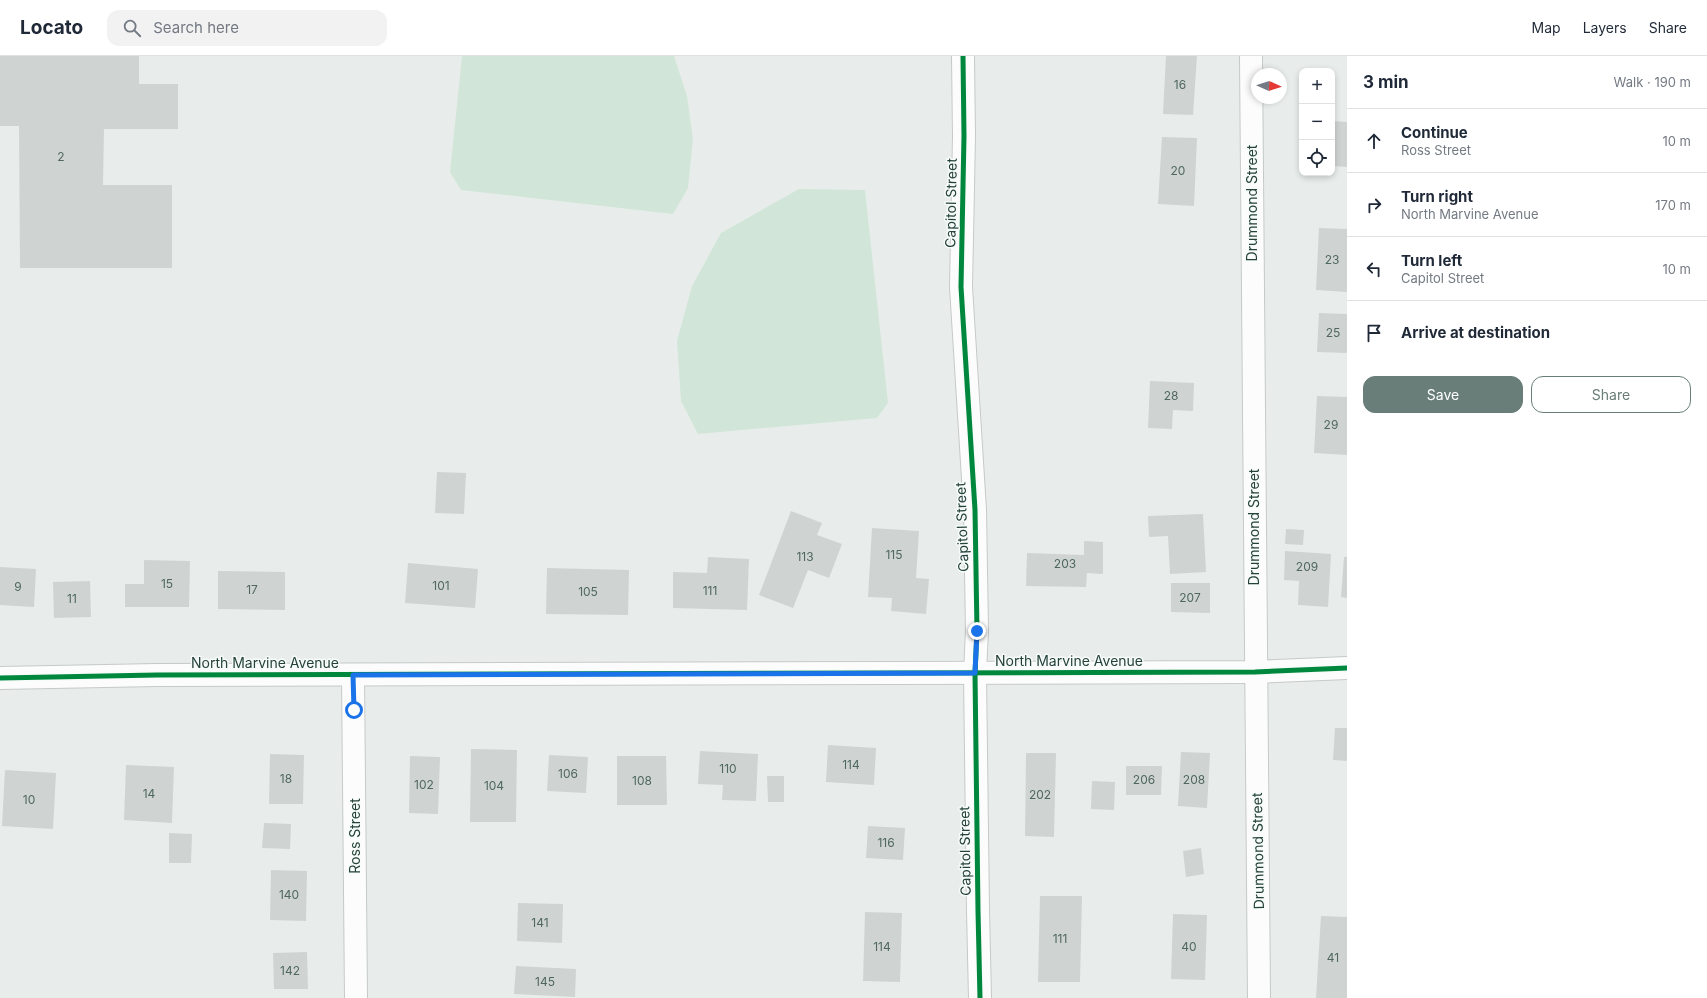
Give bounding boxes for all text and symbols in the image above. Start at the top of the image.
search box [107,10,387,46]
text: Locato [20,16,83,39]
icon: search [121,17,143,39]
text: Search here [153,18,239,37]
text: Map [1532,19,1561,36]
text: Layers [1583,19,1627,36]
text: Share [1649,19,1687,36]
north arrow [1251,68,1287,104]
map controls [1299,68,1335,176]
button: + [1299,68,1335,104]
text: 3 min [1363,72,1409,92]
text: Walk · 190 m [1614,74,1691,90]
house number: 16 [1174,77,1186,92]
button: − [1299,104,1335,140]
text: Continue [1401,123,1468,142]
icon: ahead [1363,130,1385,152]
text: 10 m [1662,133,1691,149]
button: locate [1299,140,1335,176]
text: Ross Street [1401,142,1471,158]
street label: Drummond Street [1243,144,1260,261]
house number: 2 [57,149,65,164]
street label: Capitol Street [941,158,960,248]
house number: 20 [1171,163,1185,178]
text: Turn right [1401,187,1473,206]
icon: right [1363,194,1385,216]
text: 170 m [1655,197,1691,213]
text: North Marvine Avenue [1401,206,1538,222]
text: Turn left [1401,251,1462,270]
house number: 23 [1325,252,1339,267]
icon: left [1363,258,1385,280]
text: 10 m [1662,261,1691,277]
text: Capitol Street [1401,270,1484,286]
icon: arrive [1363,322,1385,344]
text: Arrive at destination [1401,323,1550,342]
house number: 25 [1326,325,1340,340]
button: Save [1363,376,1523,413]
button: Share [1531,376,1691,413]
house number: 28 [1164,388,1178,403]
house number: 29 [1324,417,1338,432]
street label: Drummond Street [1245,468,1262,585]
street label: Capitol Street [951,481,972,572]
house number: 115 [885,547,903,562]
house number: 113 [796,549,814,564]
house number: 203 [1054,556,1076,571]
house number: 209 [1296,559,1318,574]
house number: 15 [161,576,173,591]
house number: 101 [432,578,450,593]
house number: 9 [14,579,22,594]
house number: 17 [246,582,258,597]
house number: 111 [703,583,717,598]
house number: 105 [578,584,598,599]
house number: 207 [1179,590,1201,605]
house number: 11 [67,591,77,606]
route end [968,622,986,640]
street label: North Marvine Avenue [995,652,1143,669]
street label: North Marvine Avenue [191,654,339,671]
route start [345,701,363,719]
house number: 114 [842,757,860,772]
house number: 110 [719,761,737,776]
house number: 106 [558,766,578,781]
house number: 18 [280,771,292,786]
house number: 206 [1133,772,1155,787]
house number: 208 [1183,772,1205,787]
house number: 108 [632,773,652,788]
house number: 102 [414,777,434,792]
house number: 104 [484,778,504,793]
house number: 14 [143,786,156,801]
house number: 202 [1029,787,1051,802]
house number: 10 [23,792,35,807]
street label: Drummond Street [1248,792,1267,910]
street label: Ross Street [346,798,363,874]
street label: Capitol Street [955,806,974,896]
house number: 116 [877,835,895,850]
house number: 140 [279,887,299,902]
house number: 141 [531,915,549,930]
house number: 111 [1053,931,1067,946]
house number: 114 [873,939,891,954]
house number: 40 [1181,939,1197,954]
house number: 41 [1327,950,1339,965]
house number: 142 [280,963,300,978]
house number: 145 [535,974,555,989]

